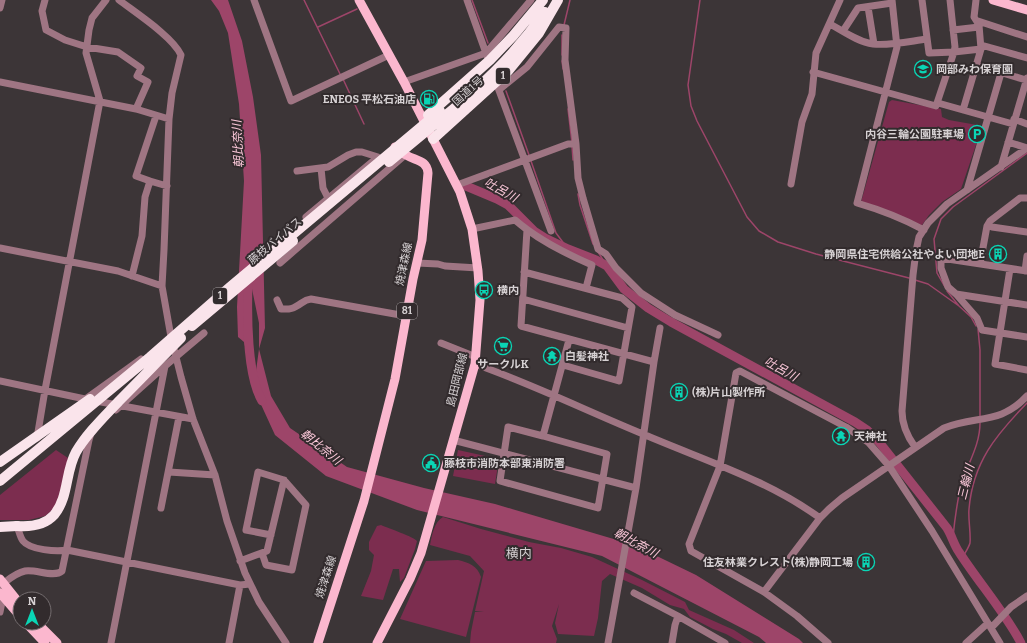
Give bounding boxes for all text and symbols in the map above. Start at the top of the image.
school or university icon: 岡部みわ保育園 [913,59,933,79]
place label: 岡部みわ保育園 [936,63,1013,76]
road number: 1 [496,68,510,84]
street label: 国道1号 [450,74,486,108]
fuel station icon: ENEOS 平松石油店 [419,89,439,109]
place label: ENEOS 平松石油店 [323,93,416,106]
water label: 朝比奈川 [230,118,246,168]
parking icon: 内谷三輪公園駐車場 [967,124,987,144]
place label: 内谷三輪公園駐車場 [865,128,964,141]
water label: 吐呂川 [482,175,522,206]
street label: 藤枝バイパス [246,215,304,267]
street label: 焼津森線 [393,241,415,287]
building icon: 静岡県住宅供給公社やよい団地E [988,244,1008,264]
place label: 静岡県住宅供給公社やよい団地E [824,248,985,261]
bus stop icon: 横内 [474,280,494,300]
place label: 横内 [497,284,519,297]
road number: 1 [213,288,227,304]
road number: 81 [397,303,417,319]
supermarket icon: サークルK [493,336,513,356]
temple icon: 白髪神社 [542,346,562,366]
place label: 白髪神社 [565,350,609,363]
street label: 島田岡部線 [444,352,470,408]
water label: 吐呂川 [762,354,802,385]
place label: サークルK [477,358,529,371]
building icon: (株)片山製作所 [669,382,689,402]
place label: (株)片山製作所 [692,386,765,399]
water label: 朝比奈川 [298,426,346,469]
temple icon: 天神社 [831,426,851,446]
place label: 天神社 [854,430,887,443]
public building icon: 藤枝市消防本部東消防署 [421,453,441,473]
place label: 藤枝市消防本部東消防署 [444,457,565,470]
water label: 三輪川 [955,461,978,501]
water label: 朝比奈川 [612,526,662,561]
district label: 横内 [506,546,532,561]
building icon: 住友林業クレスト(株)静岡工場 [856,552,876,572]
street label: 焼津森線 [313,554,339,600]
place label: 住友林業クレスト(株)静岡工場 [703,556,853,569]
north arrow [12,591,52,631]
text: N [28,595,37,608]

